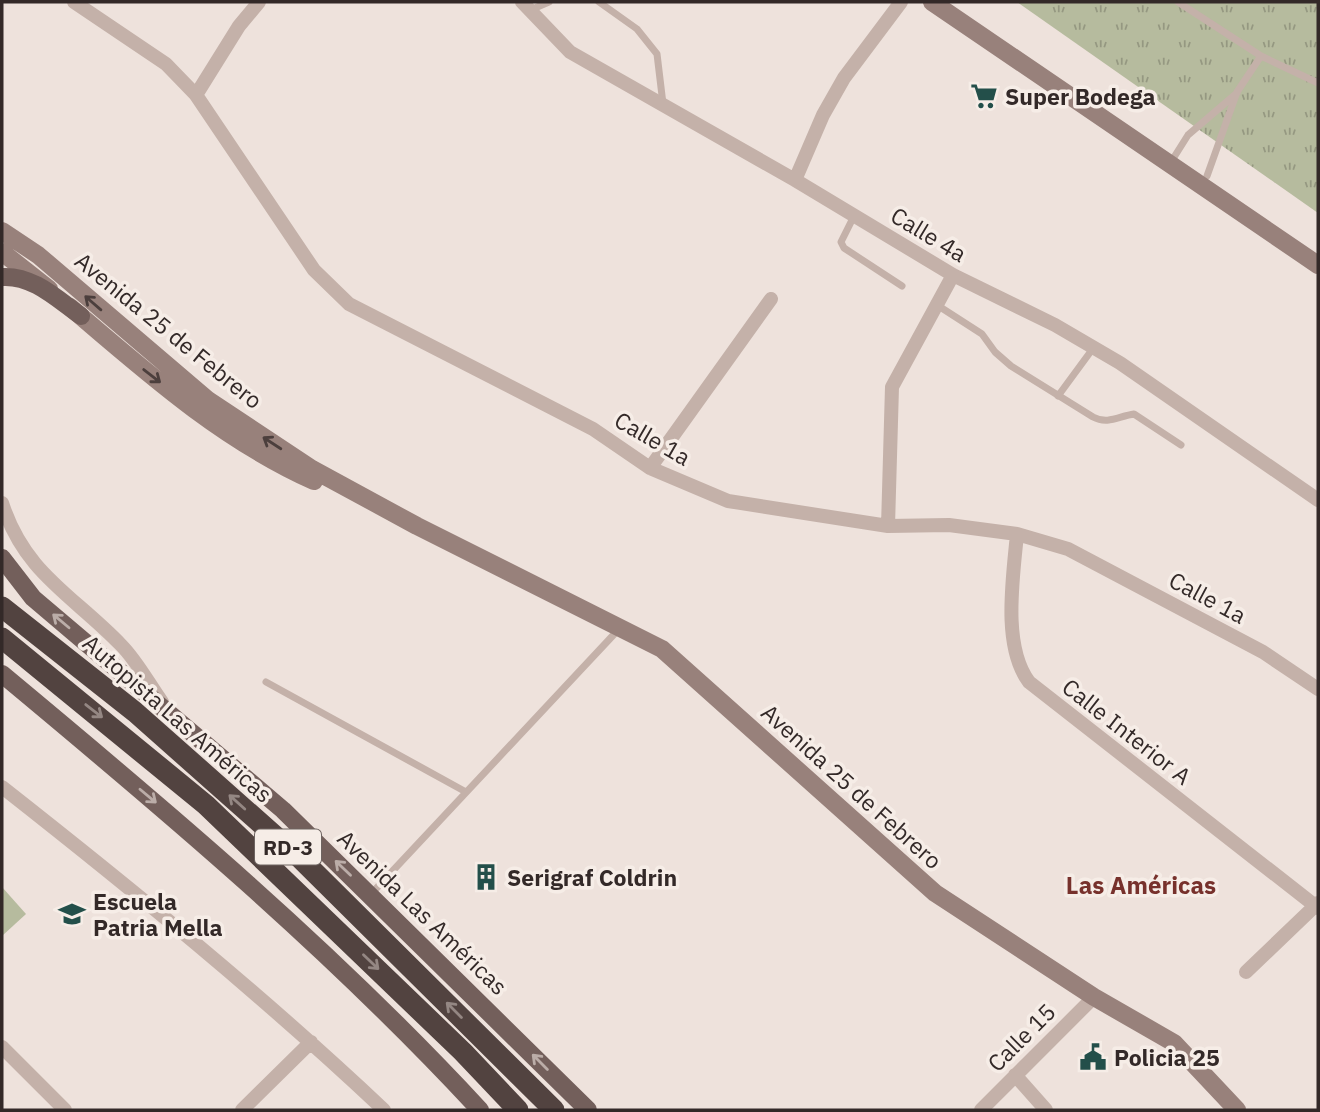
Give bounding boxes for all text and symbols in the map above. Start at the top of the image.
supermarket icon: Super Bodega [969,81,999,111]
place label: Super Bodega [1005,81,1156,111]
street label: Calle 4a [886,200,972,268]
street label: Avenida 25 de Febrero [69,245,269,415]
one-way arrow [85,295,103,311]
one-way arrow [142,368,160,384]
street label: Calle 1a [610,404,696,472]
one-way arrow [263,436,283,450]
street label: Calle 1a [1164,564,1252,630]
one-way arrow [53,613,71,629]
street label: Autopista Las Américas [77,627,279,809]
street label: Calle Interior A [1056,671,1198,791]
street label: Avenida 25 de Febrero [755,697,949,875]
one-way arrow [84,703,102,718]
one-way arrow [139,788,157,804]
one-way arrow [228,794,246,810]
street label: Avenida Las Américas [332,823,514,1001]
road number: RD-3 [255,830,321,864]
one-way arrow [335,859,352,876]
building icon: Serigraf Coldrin [471,862,501,892]
place label: Serigraf Coldrin [507,862,677,892]
district label: Las Américas [1066,869,1216,901]
place label: Escuela Patria Mella [93,886,223,942]
school or university icon: Escuela Patria Mella [57,899,87,929]
one-way arrow [362,954,379,971]
street label: Calle 15 [980,996,1062,1078]
one-way arrow [445,1002,462,1019]
public building icon: Policia 25 [1078,1042,1108,1072]
place label: Policia 25 [1114,1042,1220,1072]
one-way arrow [532,1054,549,1071]

